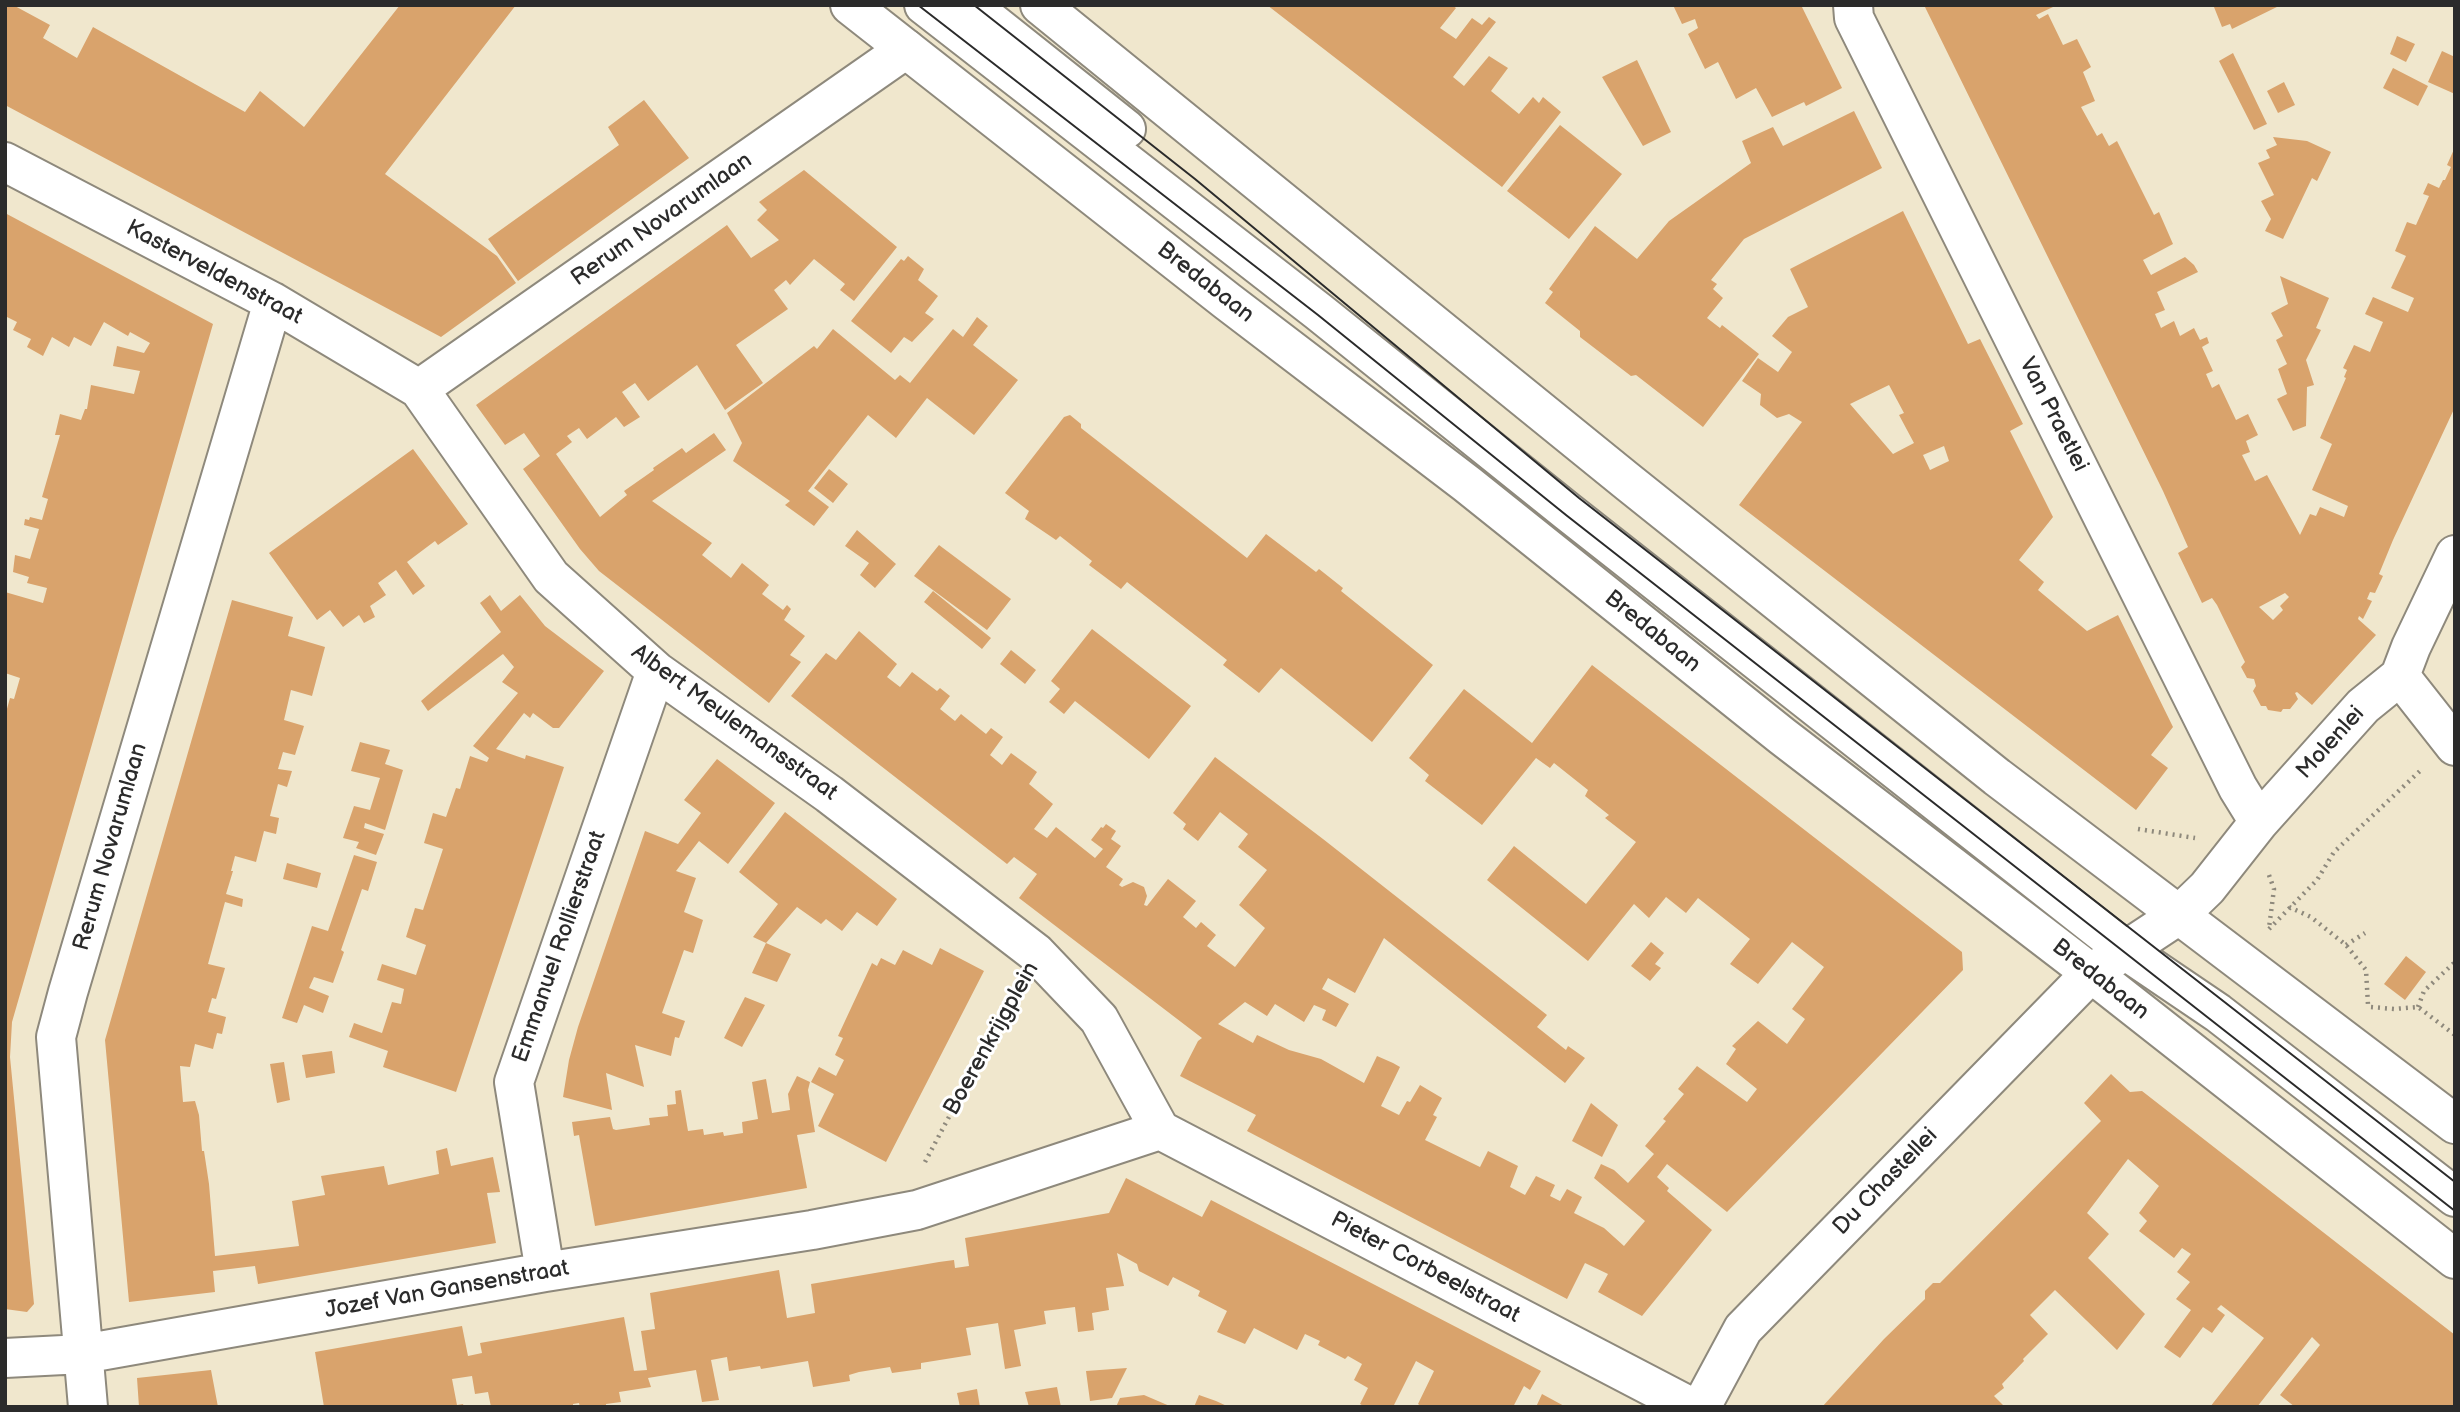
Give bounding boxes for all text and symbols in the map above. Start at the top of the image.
street label: Rerum Novarumlaan [566,147,758,293]
street label: Kasterveldenstraat [121,215,307,331]
street label: Bredabaan [1151,237,1259,329]
street label: Van Praetlei [2012,353,2094,477]
street label: Bredabaan [1598,585,1706,679]
street label: Albert Meulemansstraat [625,639,843,807]
street label: Molenlei [2291,701,2371,785]
street label: Rerum Novarumlaan [68,740,154,954]
street label: Emmanuel Rollierstraat [507,828,613,1066]
street label: Bredabaan [2046,934,2154,1026]
street label: Boerenkrijgplein [939,958,1045,1120]
street label: Du Chastellei [1828,1123,1944,1241]
street label: Pieter Corbeelstraat [1326,1206,1524,1330]
street label: Jozef Van Gansenstraat [323,1255,571,1325]

